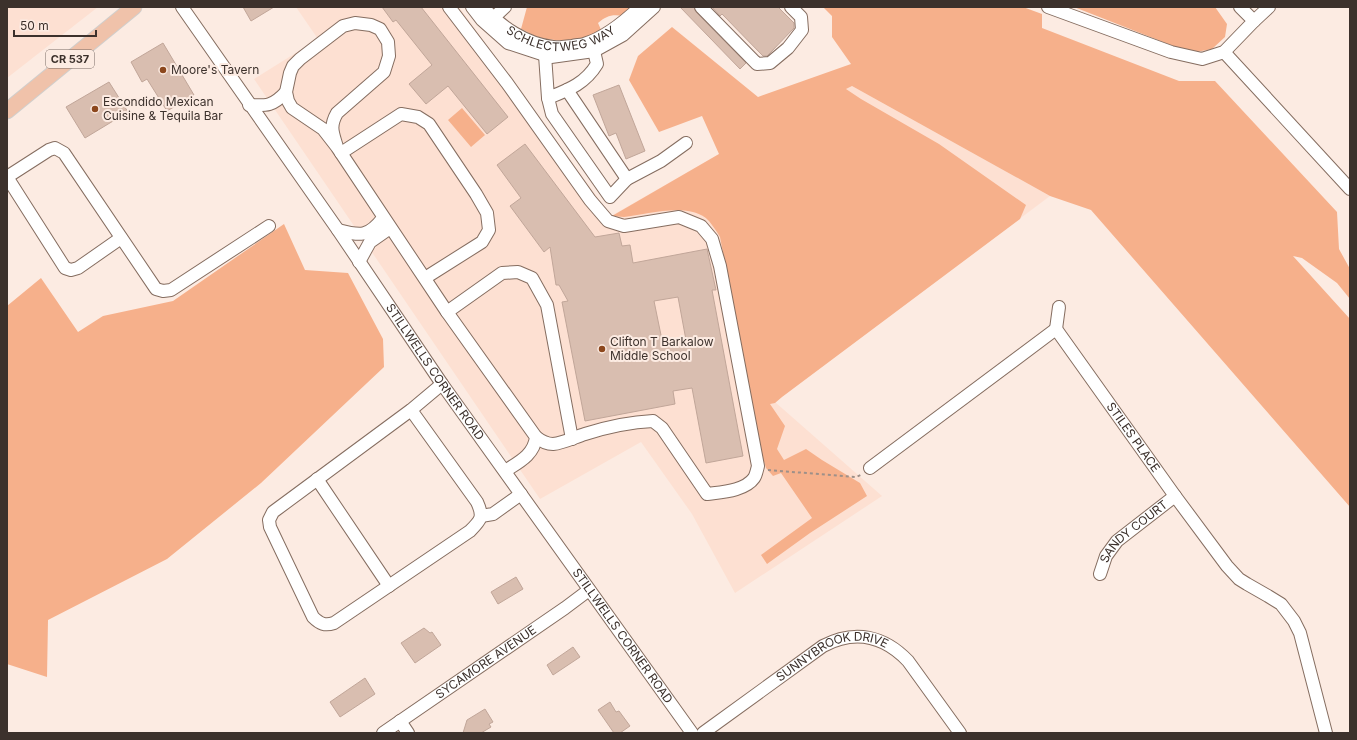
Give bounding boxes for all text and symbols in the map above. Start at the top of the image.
scale bar [14,12,96,38]
street label: SCHLECTWEG WAY [504,17,618,33]
text: 50 m [20,18,49,33]
text: SCHLECTWEG WAY [504,22,618,54]
road number: CR 537 [46,50,94,68]
place label: Moore's Tavern [171,62,259,77]
marker: Moore's Tavern [158,65,168,75]
place label: Escondido Mexican Cuisine & Tequila Bar [103,94,223,123]
marker: Escondido Mexican Cuisine & Tequila Bar [90,104,100,114]
street label: STILLWELLS CORNER ROAD [383,301,488,443]
place label: Clifton T Barkalow Middle School [610,334,714,363]
marker: Clifton T Barkalow Middle School [597,344,607,354]
street label: STILES PLACE [1104,399,1164,475]
street label: SANDY COURT [1096,497,1170,564]
street label: STILLWELLS CORNER ROAD [570,565,676,706]
street label: SYCAMORE AVENUE [433,622,539,702]
street label: SUNNYBROOK DRIVE [773,629,891,685]

